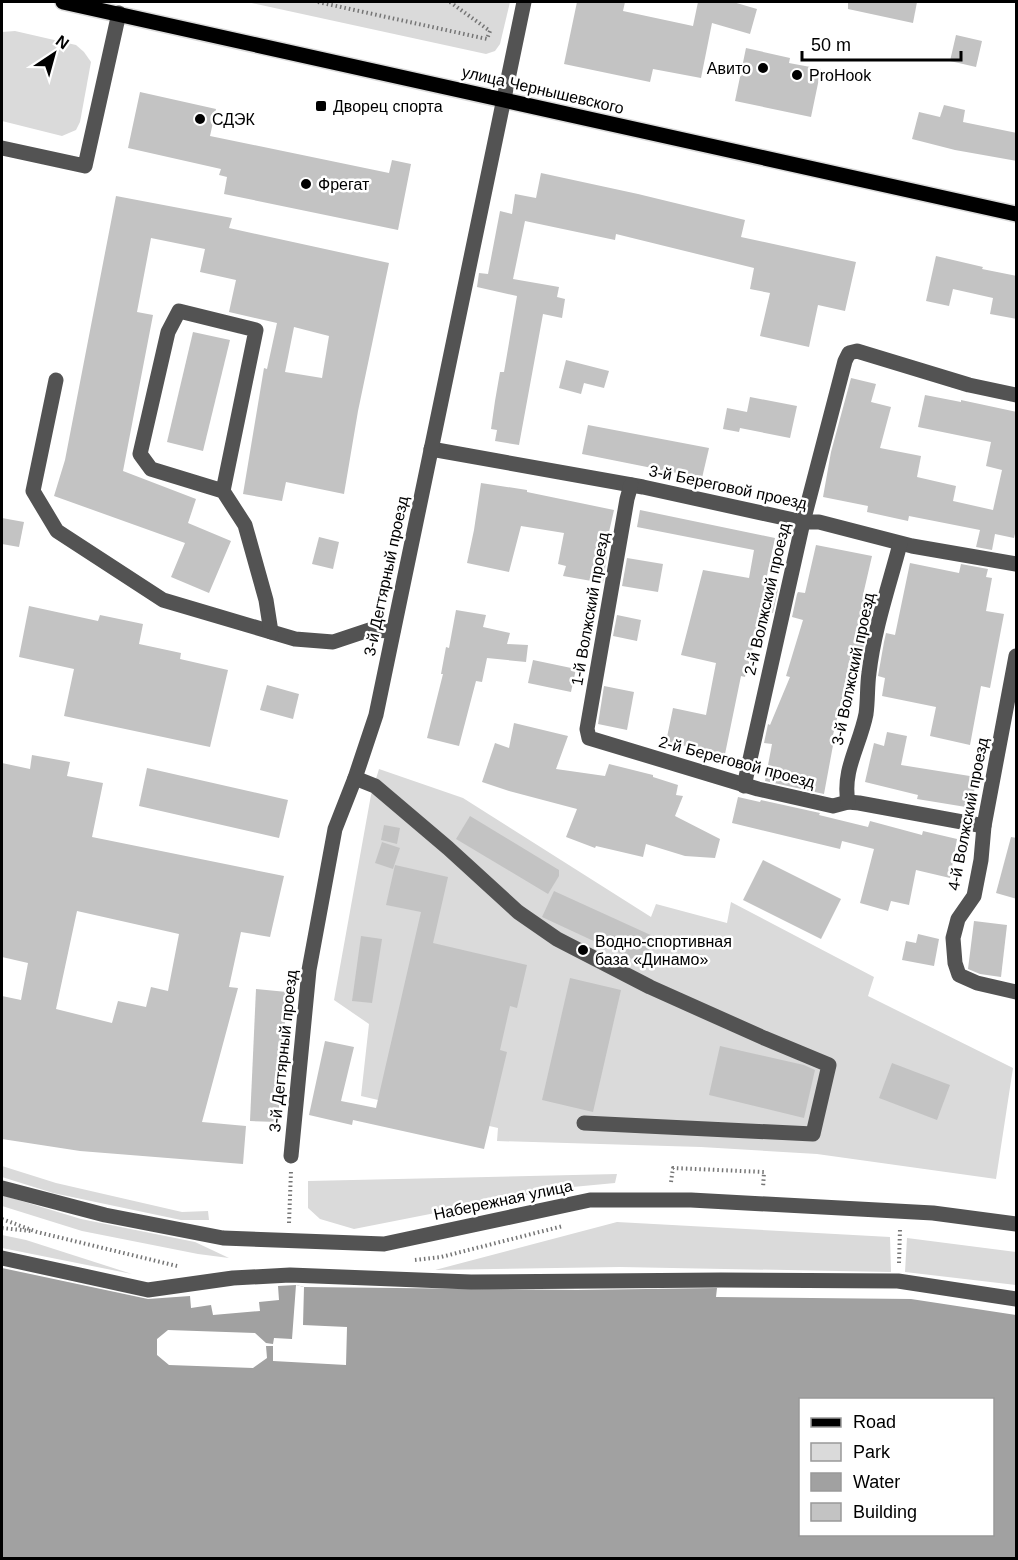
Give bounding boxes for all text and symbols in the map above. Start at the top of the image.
north arrow [24,24,84,84]
scale bar [802,24,961,62]
text: N [53,32,72,53]
text: 50 m [811,35,851,55]
place label: Авито [707,60,751,77]
marker: Авито [756,61,770,75]
street label: улица Чернышевского [460,63,626,117]
place label: ProHook [809,67,872,84]
marker: ProHook [790,68,804,82]
place label: Дворец спорта [333,98,443,115]
marker: Дворец спорта [314,99,328,113]
place label: СДЭК [212,111,256,128]
marker: СДЭК [193,112,207,126]
place label: Фрегат [318,176,370,193]
marker: Фрегат [299,177,313,191]
street label: 3-й Береговой проезд [647,462,809,512]
street label: 3-й Дегтярный проезд [361,494,411,658]
street label: 2-й Волжский проезд [741,521,793,677]
street label: 1-й Волжский проезд [568,530,612,687]
street label: 3-й Волжский проезд [829,591,878,747]
street label: 2-й Береговой проезд [657,733,818,791]
street label: 4-й Волжский проезд [945,735,991,892]
place label: Водно-спортивная база «Динамо» [595,933,732,968]
marker: Водно-спортивная база «Динамо» [576,943,590,957]
street label: 3-й Дегтярный проезд [266,968,300,1133]
street label: Набережная улица [432,1177,574,1223]
legend [799,1398,994,1536]
text: Road [853,1412,896,1432]
text: Park [853,1442,891,1462]
text: Water [853,1472,900,1492]
text: Building [853,1502,917,1522]

